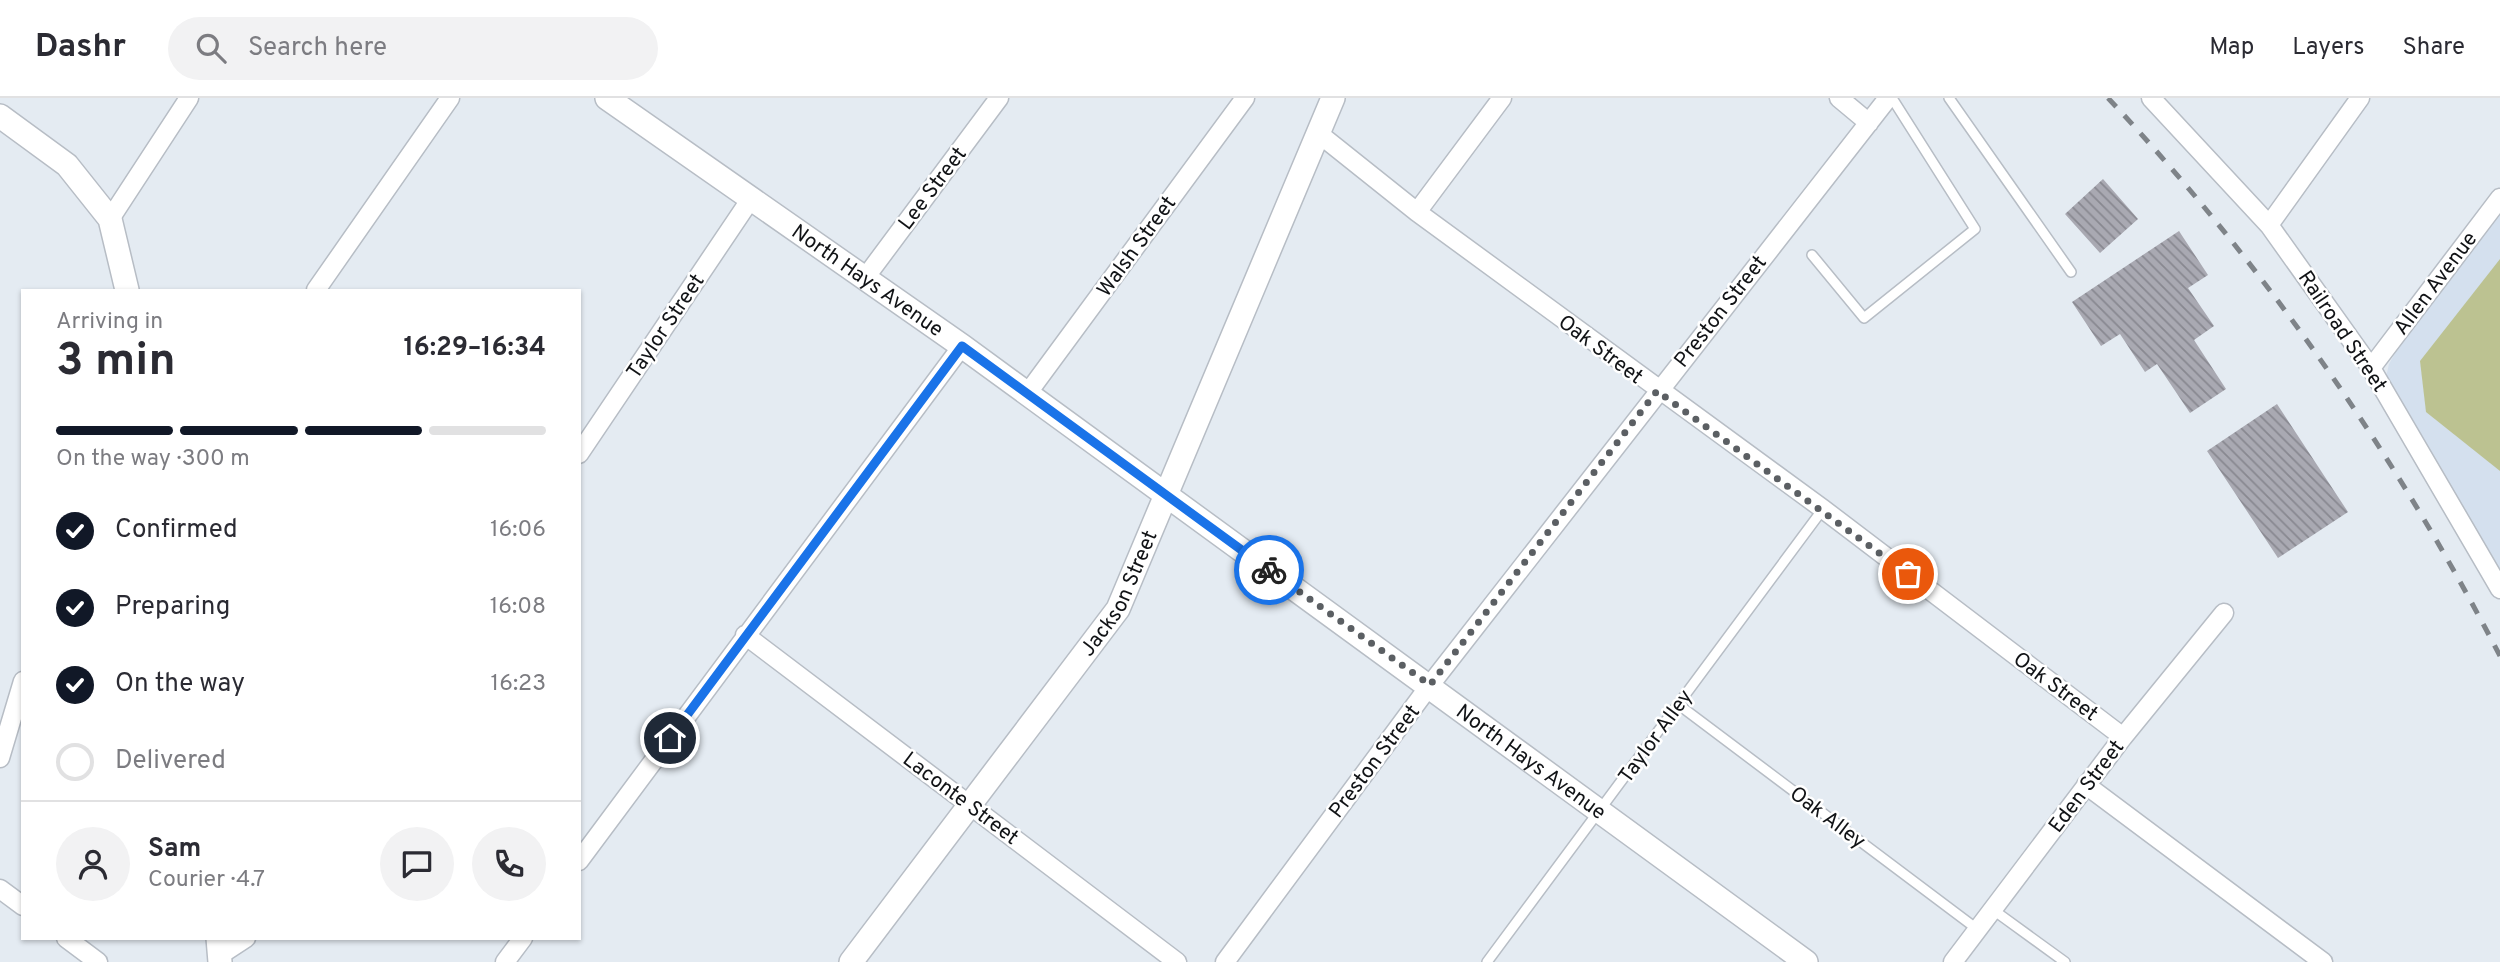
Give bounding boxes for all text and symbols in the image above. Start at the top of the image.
search box [168,17,658,80]
text: Dashr [35,27,126,69]
icon: search [192,29,230,67]
text: Search here [248,32,387,65]
text: Map [2209,33,2254,63]
text: Layers [2292,33,2364,63]
text: Share [2402,33,2465,63]
street label: Lee Street [893,142,973,236]
street label: Walsh Street [1092,191,1183,303]
street label: North Hays Avenue [786,219,948,344]
street label: Allen Avenue [2388,227,2484,341]
street label: Preston Street [1669,250,1774,374]
street label: Railroad Street [2291,266,2392,398]
street label: Taylor Street [621,269,711,385]
text: Arriving in [56,308,163,337]
street label: Oak Street [1552,309,1648,391]
text: 16:29–16:34 [403,332,546,365]
text: 3 min [56,333,176,392]
text: On the way · 300 m [56,445,250,474]
icon: check [56,512,94,550]
text: Confirmed [115,514,238,547]
text: 16:06 [490,516,546,545]
street label: Jackson Street [1075,527,1165,662]
courier [1234,535,1304,605]
pin [1878,544,1938,604]
icon: bike [1250,551,1288,589]
icon: bag [1889,555,1927,593]
icon: check [56,589,94,627]
text: Preparing [115,591,230,624]
text: 16:08 [490,593,546,622]
street label: Oak Street [2007,646,2103,728]
icon: check [56,666,94,704]
text: On the way [115,668,245,701]
text: 16:23 [491,670,546,699]
street label: Taylor Alley [1613,685,1699,789]
street label: North Hays Avenue [1450,699,1611,827]
street label: Preston Street [1324,700,1427,824]
pin [640,708,700,768]
icon: home [651,719,689,757]
street label: Eden Street [2043,735,2131,839]
text: Delivered [115,745,226,778]
street label: Laconte Street [897,747,1024,852]
street label: Oak Alley [1784,781,1871,856]
button: person [56,827,130,901]
button: chat [380,827,454,901]
button: phone [472,827,546,901]
text: Sam [148,833,201,866]
text: Courier · 4.7 [148,866,265,895]

